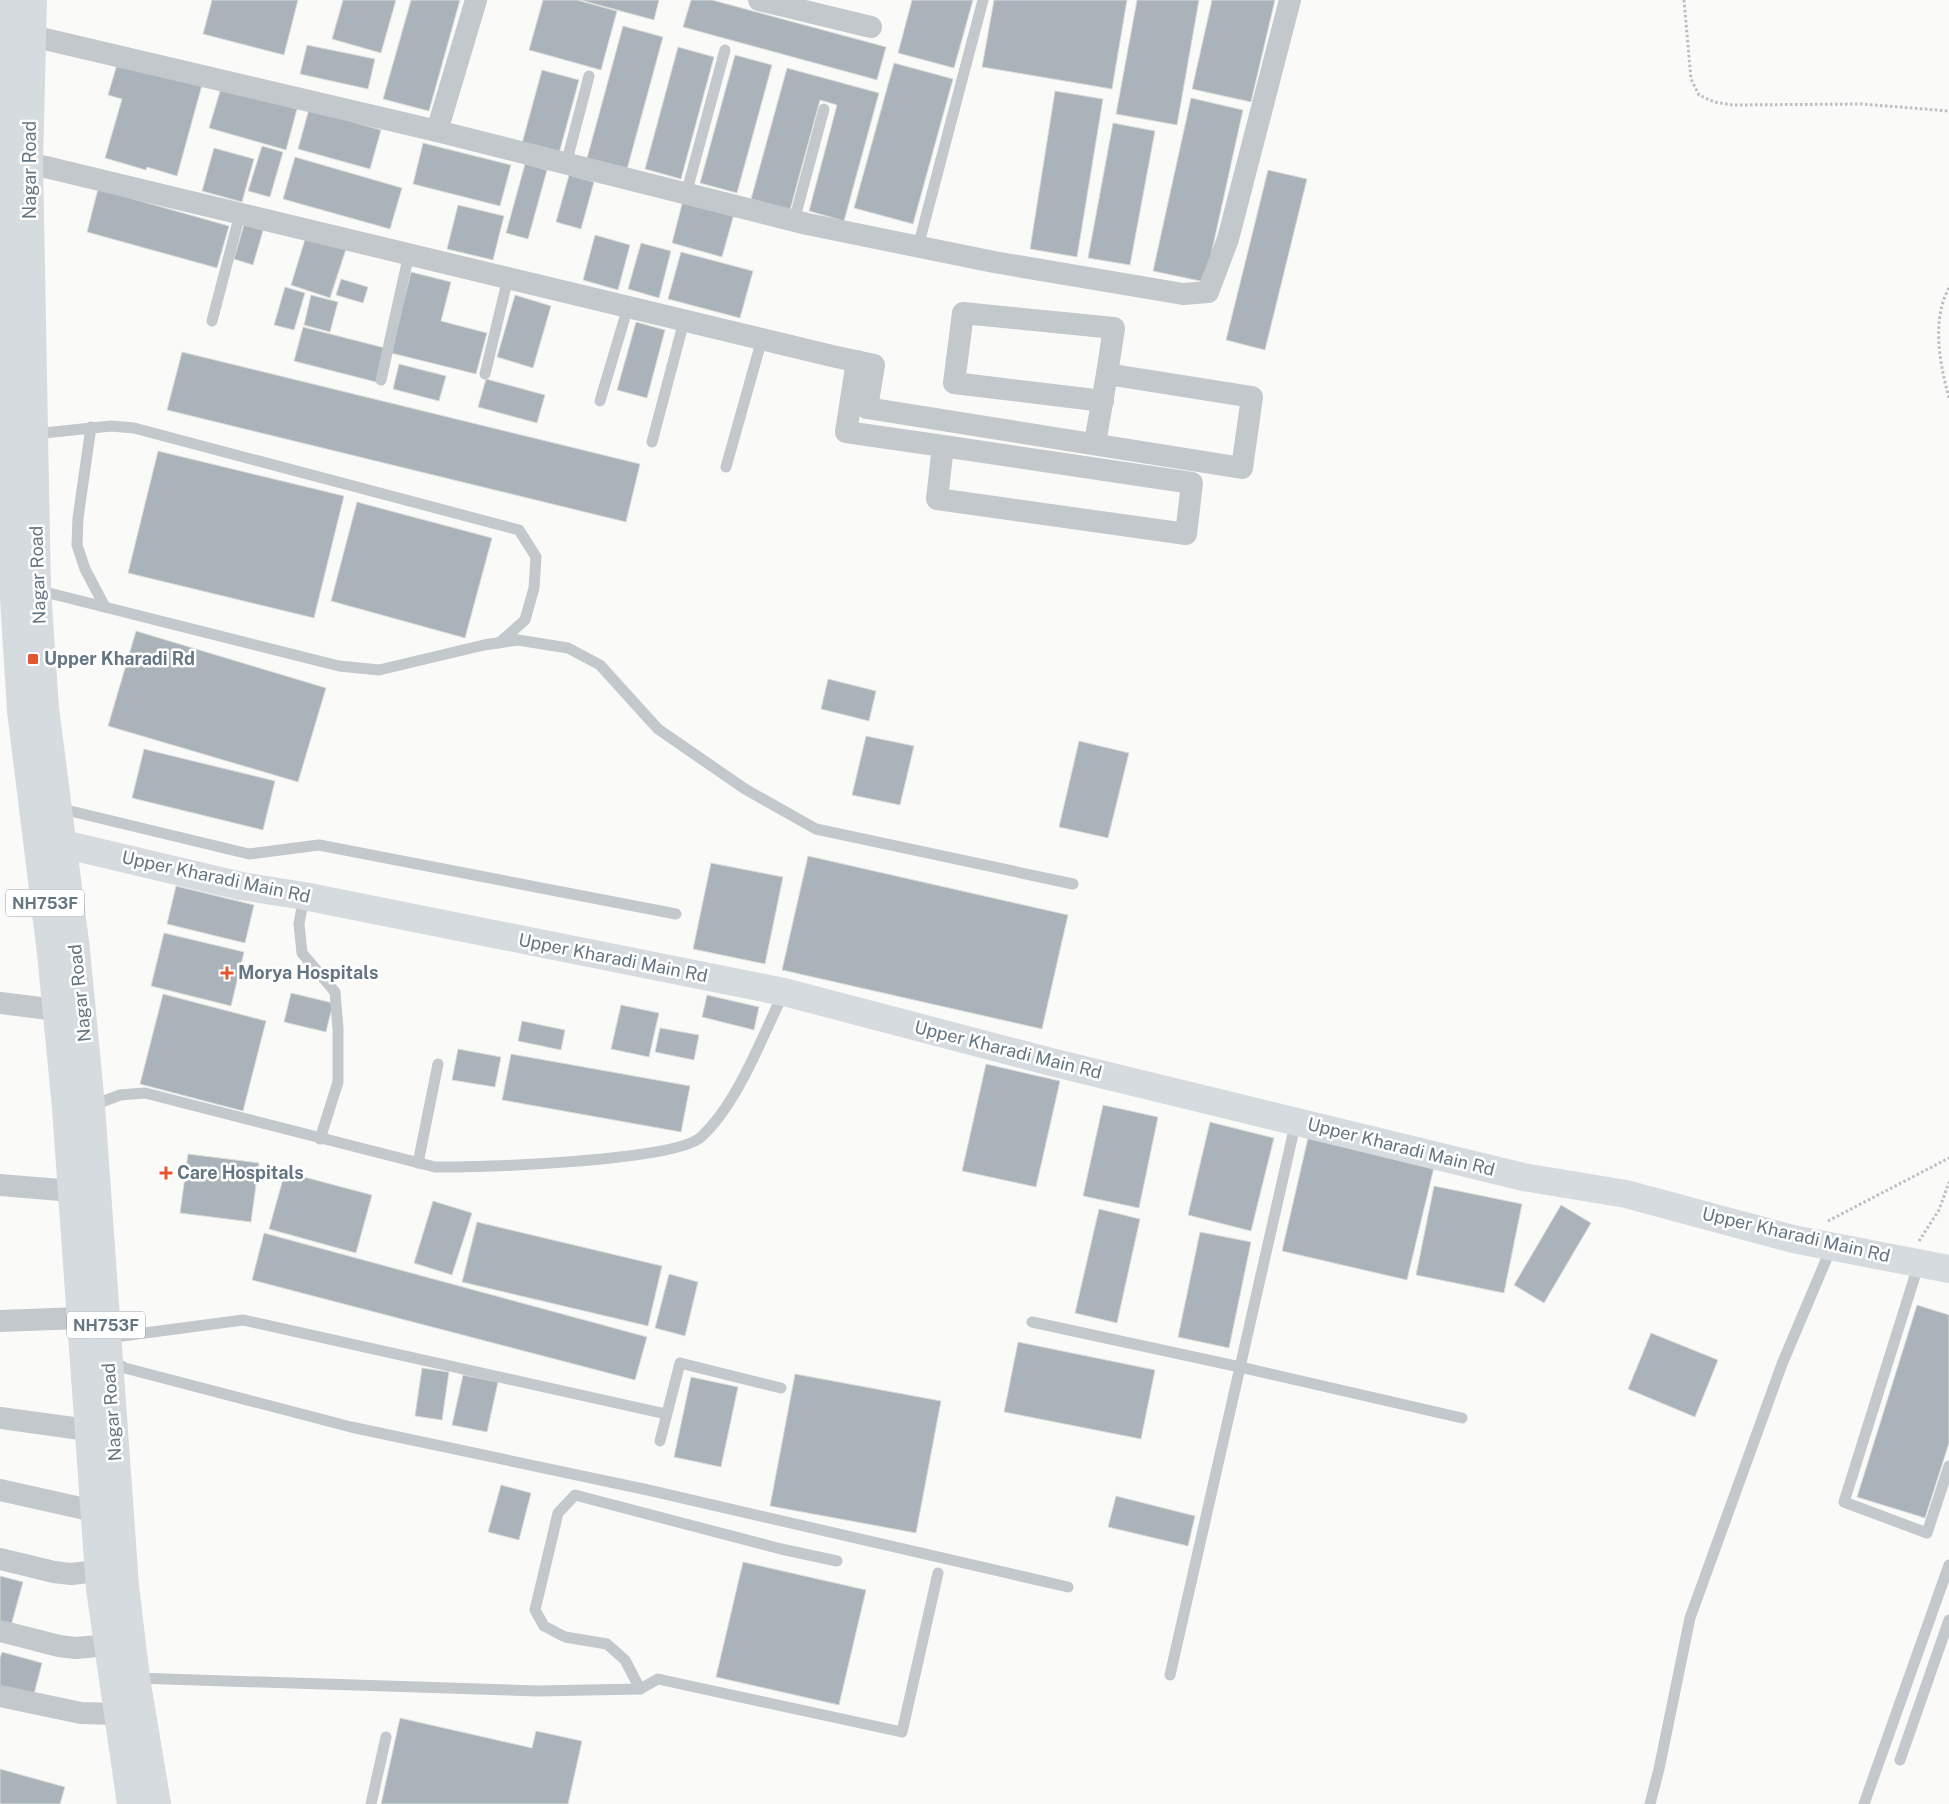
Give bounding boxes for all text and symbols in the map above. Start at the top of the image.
street label: Nagar Road [19,121,40,219]
street label: Nagar Road [25,525,50,625]
place label: Upper Kharadi Rd [44,648,195,669]
marker: Upper Kharadi Rd [26,652,40,666]
street label: Upper Kharadi Main Rd [120,846,312,907]
road number: NH753F [6,890,84,916]
street label: Upper Kharadi Main Rd [517,929,710,986]
street label: Nagar Road [64,943,95,1043]
place label: Morya Hospitals [238,962,378,983]
marker: Morya Hospitals [220,966,234,980]
street label: Upper Kharadi Main Rd [912,1016,1104,1083]
street label: Upper Kharadi Main Rd [1305,1113,1497,1180]
place label: Care Hospitals [177,1162,304,1183]
marker: Care Hospitals [159,1166,173,1180]
street label: Upper Kharadi Main Rd [1700,1203,1892,1266]
road number: NH753F [67,1312,145,1338]
street label: Nagar Road [98,1362,125,1462]

